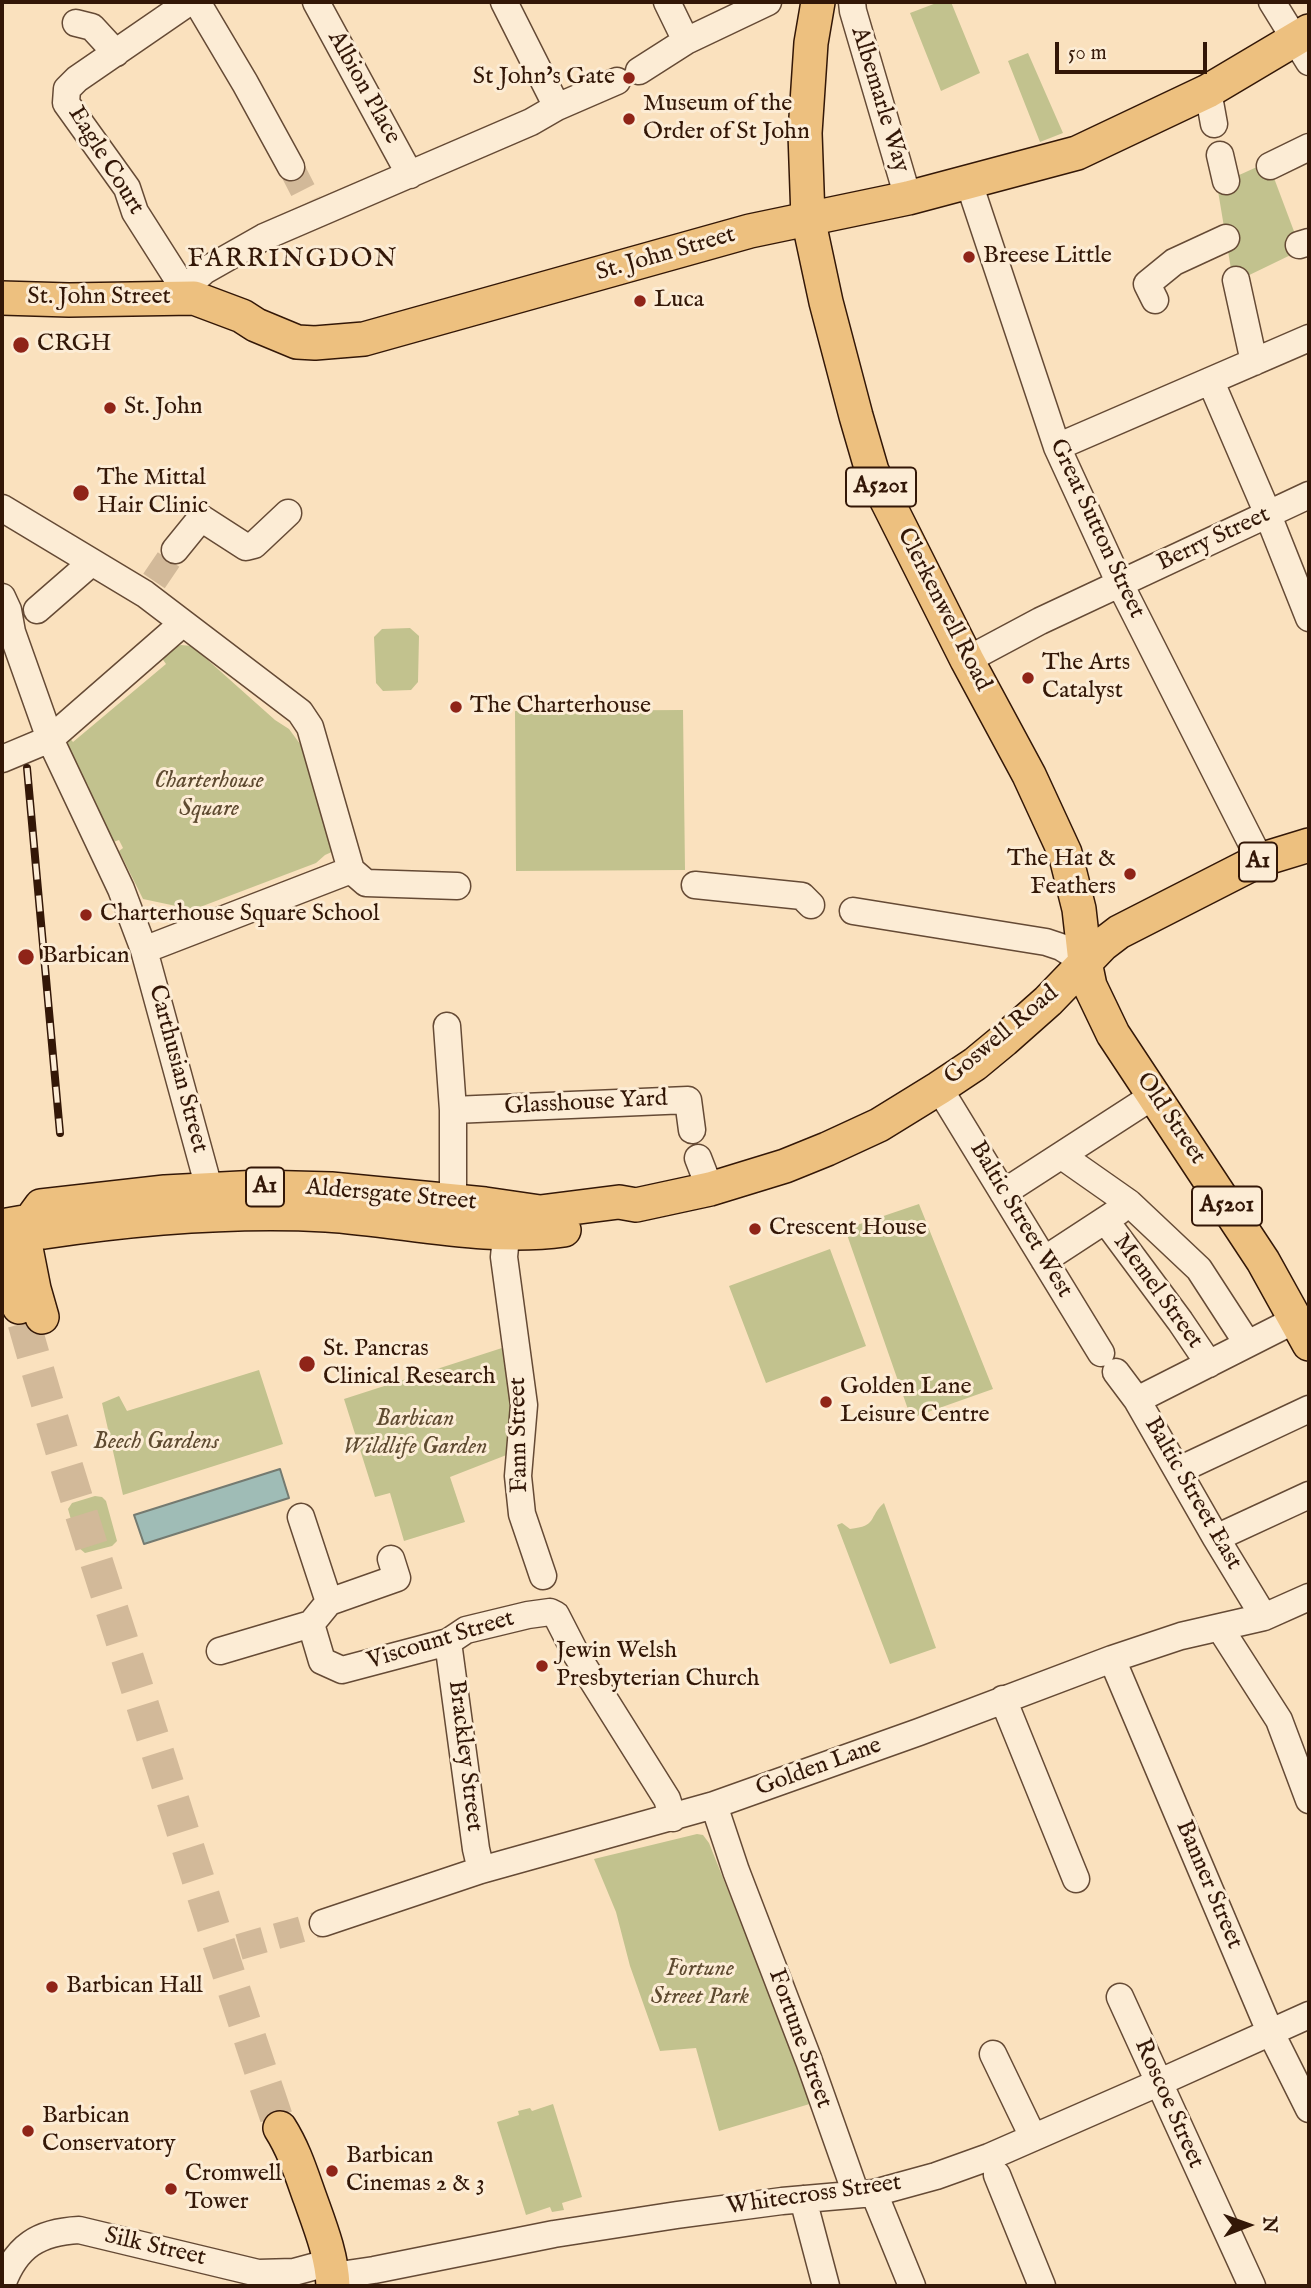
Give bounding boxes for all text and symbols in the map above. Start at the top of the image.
street label: Albemarle Way [843,24,915,176]
street label: Albion Place [320,26,406,150]
scale bar [1059,28,1211,72]
text: 50 m [1068,40,1107,67]
place label: St John's Gate [473,64,615,92]
marker: St John's Gate [621,70,637,86]
place label: Museum of the Order of St John [643,91,810,147]
street label: Eagle Court [60,102,150,220]
marker: Museum of the Order of St John [621,111,637,127]
street label: St. John Street [593,221,739,289]
place label: Breese Little [983,243,1112,271]
district label: FARRINGDON [189,245,397,277]
marker: Breese Little [961,249,977,265]
street label: St. John Street [27,284,171,312]
place label: Luca [654,287,704,315]
marker: Luca [632,293,648,309]
place label: CRGH [37,331,111,359]
marker: CRGH [11,335,31,355]
place label: St. John [124,394,202,422]
marker: St. John [102,400,118,416]
street label: Great Sutton Street [1042,435,1150,623]
place label: The Mittal Hair Clinic [97,465,208,521]
road number: A5201 [846,467,916,506]
marker: The Mittal Hair Clinic [71,483,91,503]
street label: Berry Street [1153,501,1275,579]
street label: Clerkenwell Road [890,524,996,696]
place label: The Arts Catalyst [1042,650,1130,706]
marker: The Arts Catalyst [1020,670,1036,686]
place label: The Charterhouse [470,693,651,721]
marker: The Charterhouse [448,699,464,715]
park label: Charterhouse Square [154,768,264,824]
road number: A1 [1239,842,1277,882]
place label: The Hat & Feathers [1007,846,1116,902]
marker: The Hat & Feathers [1122,866,1138,882]
place label: Charterhouse Square School [100,901,379,929]
marker: Charterhouse Square School [78,907,94,923]
place label: Barbican [42,943,130,971]
marker: Barbican [16,947,36,967]
street label: Goswell Road [939,980,1065,1092]
street label: Carthusian Street [141,982,213,1156]
street label: Old Street [1129,1068,1211,1170]
street label: Glasshouse Yard [504,1085,668,1123]
street label: Baltic Street West [962,1137,1078,1303]
road number: A1 [246,1168,284,1206]
street label: Aldersgate Street [304,1174,478,1218]
road number: A5201 [1192,1186,1262,1226]
place label: Crescent House [769,1215,927,1243]
marker: Crescent House [747,1221,763,1237]
street label: Memel Street [1106,1229,1208,1355]
place label: St. Pancras Clinical Research [323,1336,496,1392]
marker: St. Pancras Clinical Research [297,1354,317,1374]
place label: Golden Lane Leisure Centre [840,1374,990,1430]
street label: Fann Street [505,1377,535,1493]
marker: Golden Lane Leisure Centre [818,1394,834,1410]
park label: Barbican Wildlife Garden [343,1406,487,1462]
street label: Baltic Street East [1137,1413,1247,1575]
park label: Beech Gardens [93,1429,219,1457]
street label: Viscount Street [364,1605,518,1677]
place label: Jewin Welsh Presbyterian Church [556,1638,760,1694]
marker: Jewin Welsh Presbyterian Church [534,1658,550,1674]
street label: Brackley Street [440,1679,488,1833]
street label: Golden Lane [752,1732,886,1804]
street label: Banner Street [1168,1817,1248,1953]
park label: Fortune Street Park [651,1956,749,2012]
street label: Fortune Street [760,1965,838,2113]
place label: Barbican Hall [66,1973,203,2001]
marker: Barbican Hall [44,1979,60,1995]
street label: Roscoe Street [1127,2035,1209,2173]
place label: Barbican Conservatory [42,2103,176,2159]
marker: Barbican Conservatory [20,2123,36,2139]
place label: Barbican Cinemas 2 & 3 [346,2143,485,2199]
place label: Cromwell Tower [185,2161,282,2217]
marker: Barbican Cinemas 2 & 3 [324,2163,340,2179]
street label: Whitecross Street [725,2169,903,2223]
marker: Cromwell Tower [163,2181,179,2197]
north arrow [1213,2190,1283,2260]
text: N [1257,2216,1281,2233]
street label: Silk Street [102,2222,208,2274]

